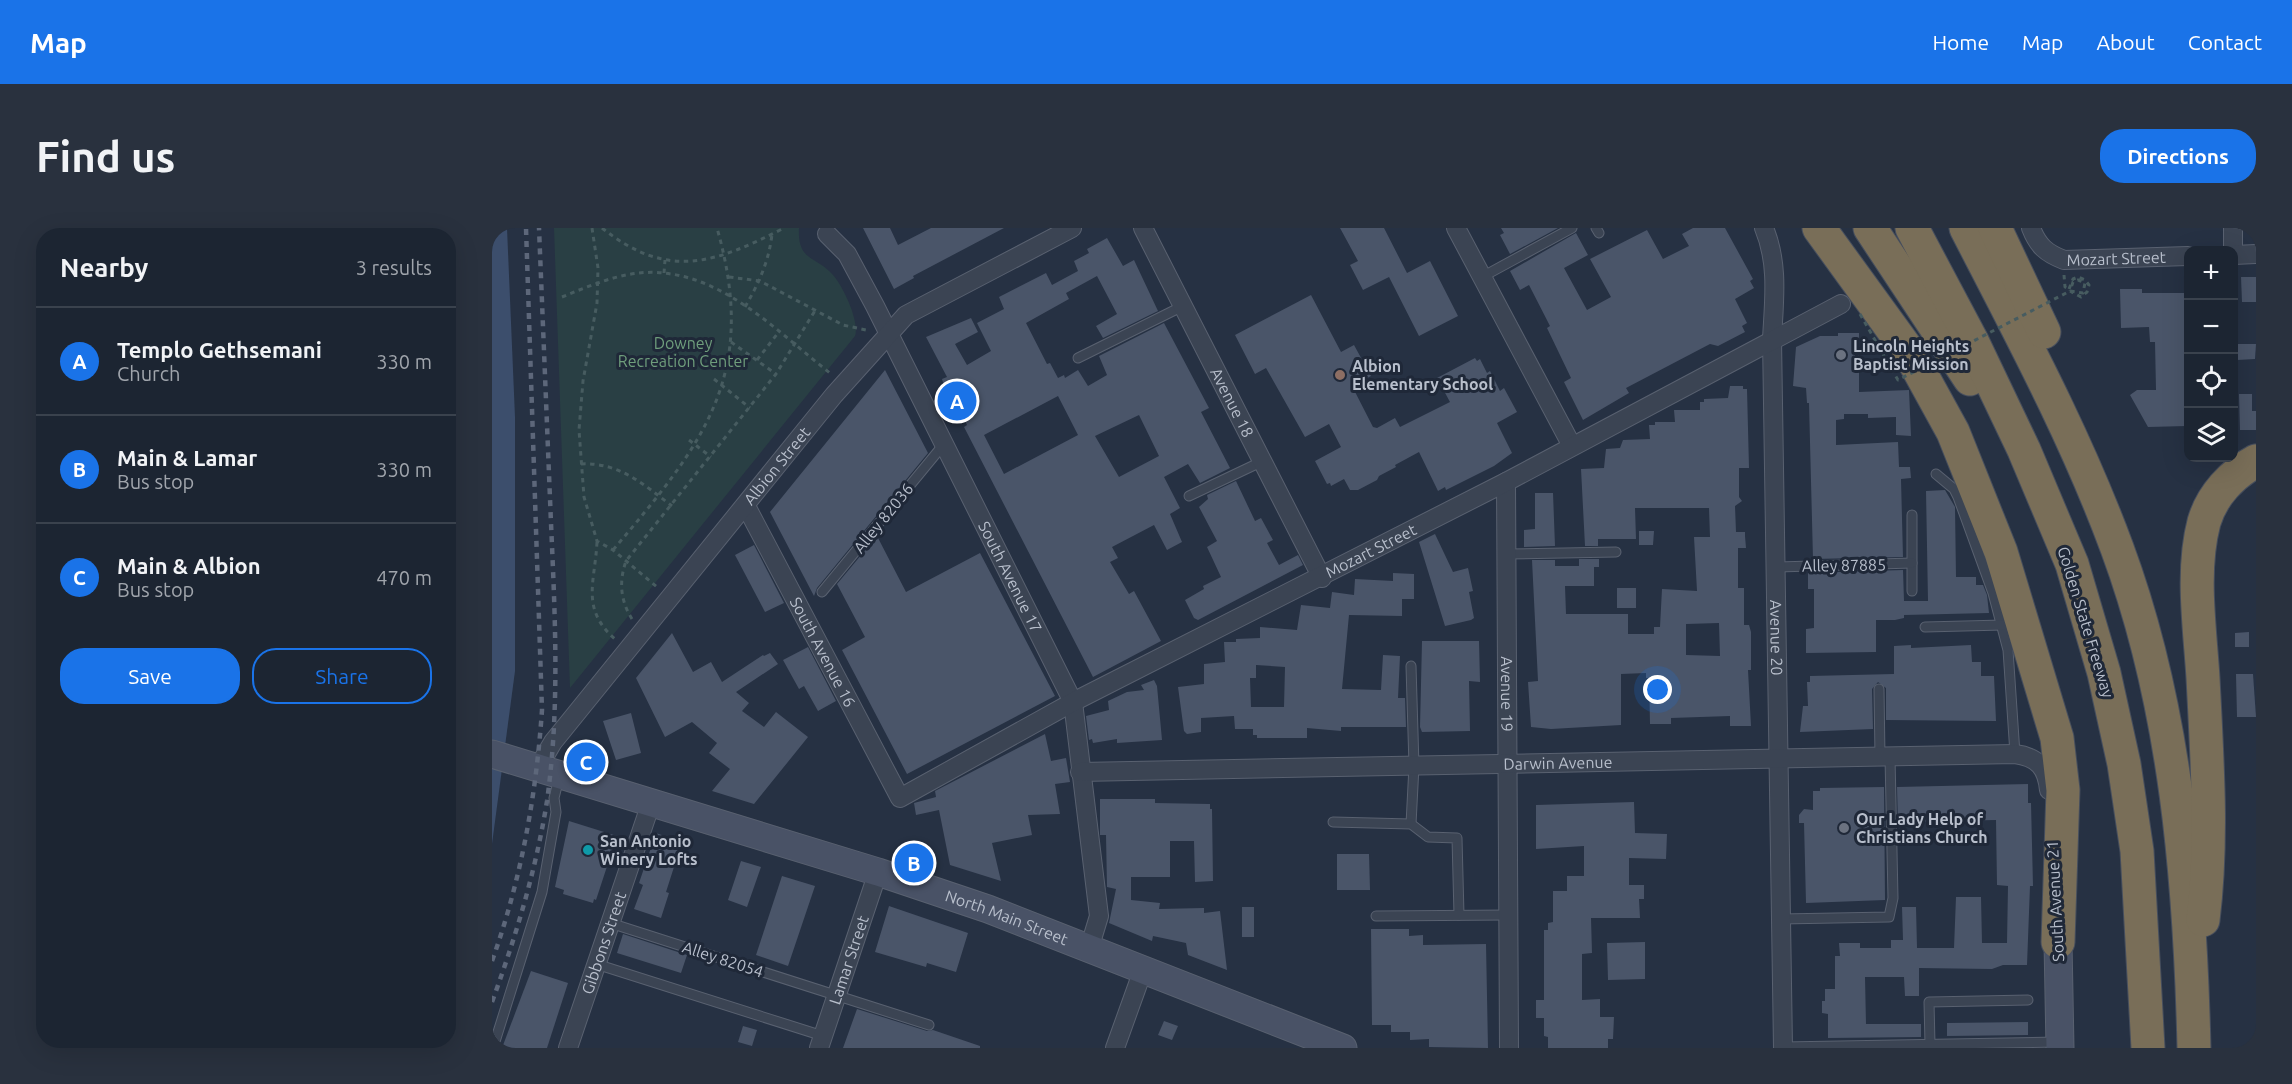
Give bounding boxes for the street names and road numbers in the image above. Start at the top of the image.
street label: Mozart Street [2066,248,2167,269]
street label: Avenue 18 [1207,365,1257,440]
street label: Albion Street [740,423,814,508]
street label: Alley 82036 [850,480,916,556]
street label: South Avenue 17 [975,518,1046,635]
street label: Mozart Street [1322,520,1420,581]
street label: Golden State Freeway [2054,544,2118,700]
street label: Alley 87885 [1802,555,1886,575]
street label: South Avenue 16 [787,594,859,710]
street label: Avenue 20 [1767,600,1786,676]
street label: Avenue 19 [1498,656,1516,732]
street label: Darwin Avenue [1503,753,1613,773]
street label: South Avenue 21 [2043,840,2067,962]
street label: North Main Street [943,886,1071,949]
street label: Gibbons Street [578,889,630,996]
street label: Lamar Street [825,912,872,1007]
street label: Alley 82054 [680,937,766,981]

